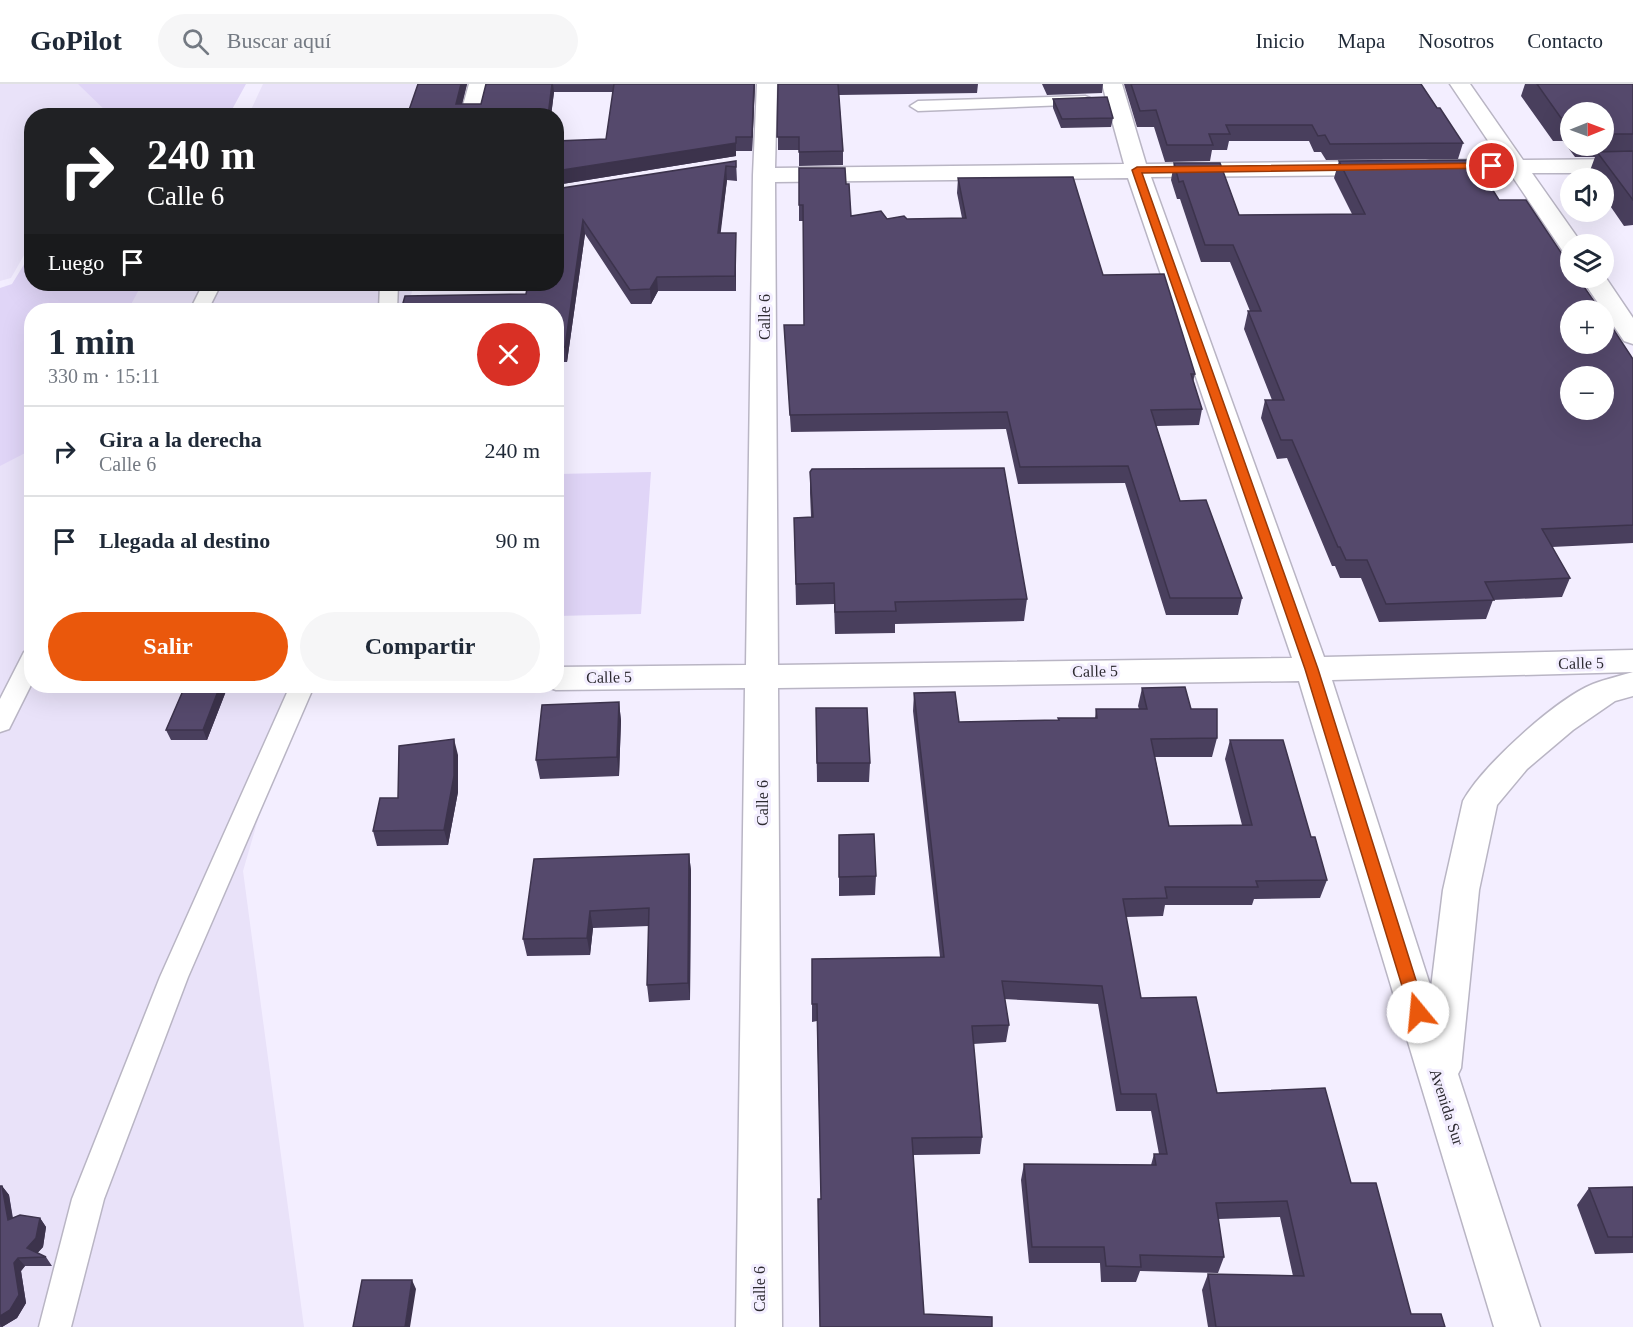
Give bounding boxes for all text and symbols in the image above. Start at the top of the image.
search box [158,14,578,68]
text: GoPilot [30,25,122,56]
icon: search [179,25,212,58]
text: Buscar aquí [227,28,331,53]
text: Inicio [1256,29,1305,53]
text: Mapa [1338,29,1385,53]
text: Nosotros [1418,29,1494,53]
text: Contacto [1527,29,1603,53]
north arrow [1560,102,1614,156]
map controls [1560,102,1614,420]
icon: right [48,132,126,210]
text: 240 m [147,132,256,178]
pin [1466,140,1517,191]
icon: arrive [1475,149,1508,182]
button: sound [1560,168,1614,222]
text: Calle 6 [147,181,224,211]
button: layers [1560,234,1614,288]
icon: arrive [116,246,149,279]
text: Luego [48,250,104,275]
street label: Calle 6 [756,294,773,340]
button: + [1560,300,1614,354]
text: 1 min [48,322,135,362]
button: close [477,323,540,386]
text: 330 m · 15:11 [48,365,160,387]
button: − [1560,366,1614,420]
text: Gira a la derecha [99,427,262,452]
icon: right [48,435,81,468]
text: 240 m [484,438,540,463]
text: Calle 6 [99,453,156,475]
icon: arrive [48,525,81,558]
text: Llegada al destino [99,528,270,553]
text: 90 m [495,528,540,553]
button: Salir [48,612,288,681]
button: Compartir [300,612,540,681]
street label: Calle 5 [1558,654,1604,672]
street label: Calle 5 [1072,662,1118,680]
street label: Calle 5 [586,668,632,686]
street label: Calle 6 [754,780,771,826]
position arrow [1386,980,1450,1044]
street label: Avenida Sur [1427,1067,1468,1148]
street label: Calle 6 [751,1266,768,1312]

